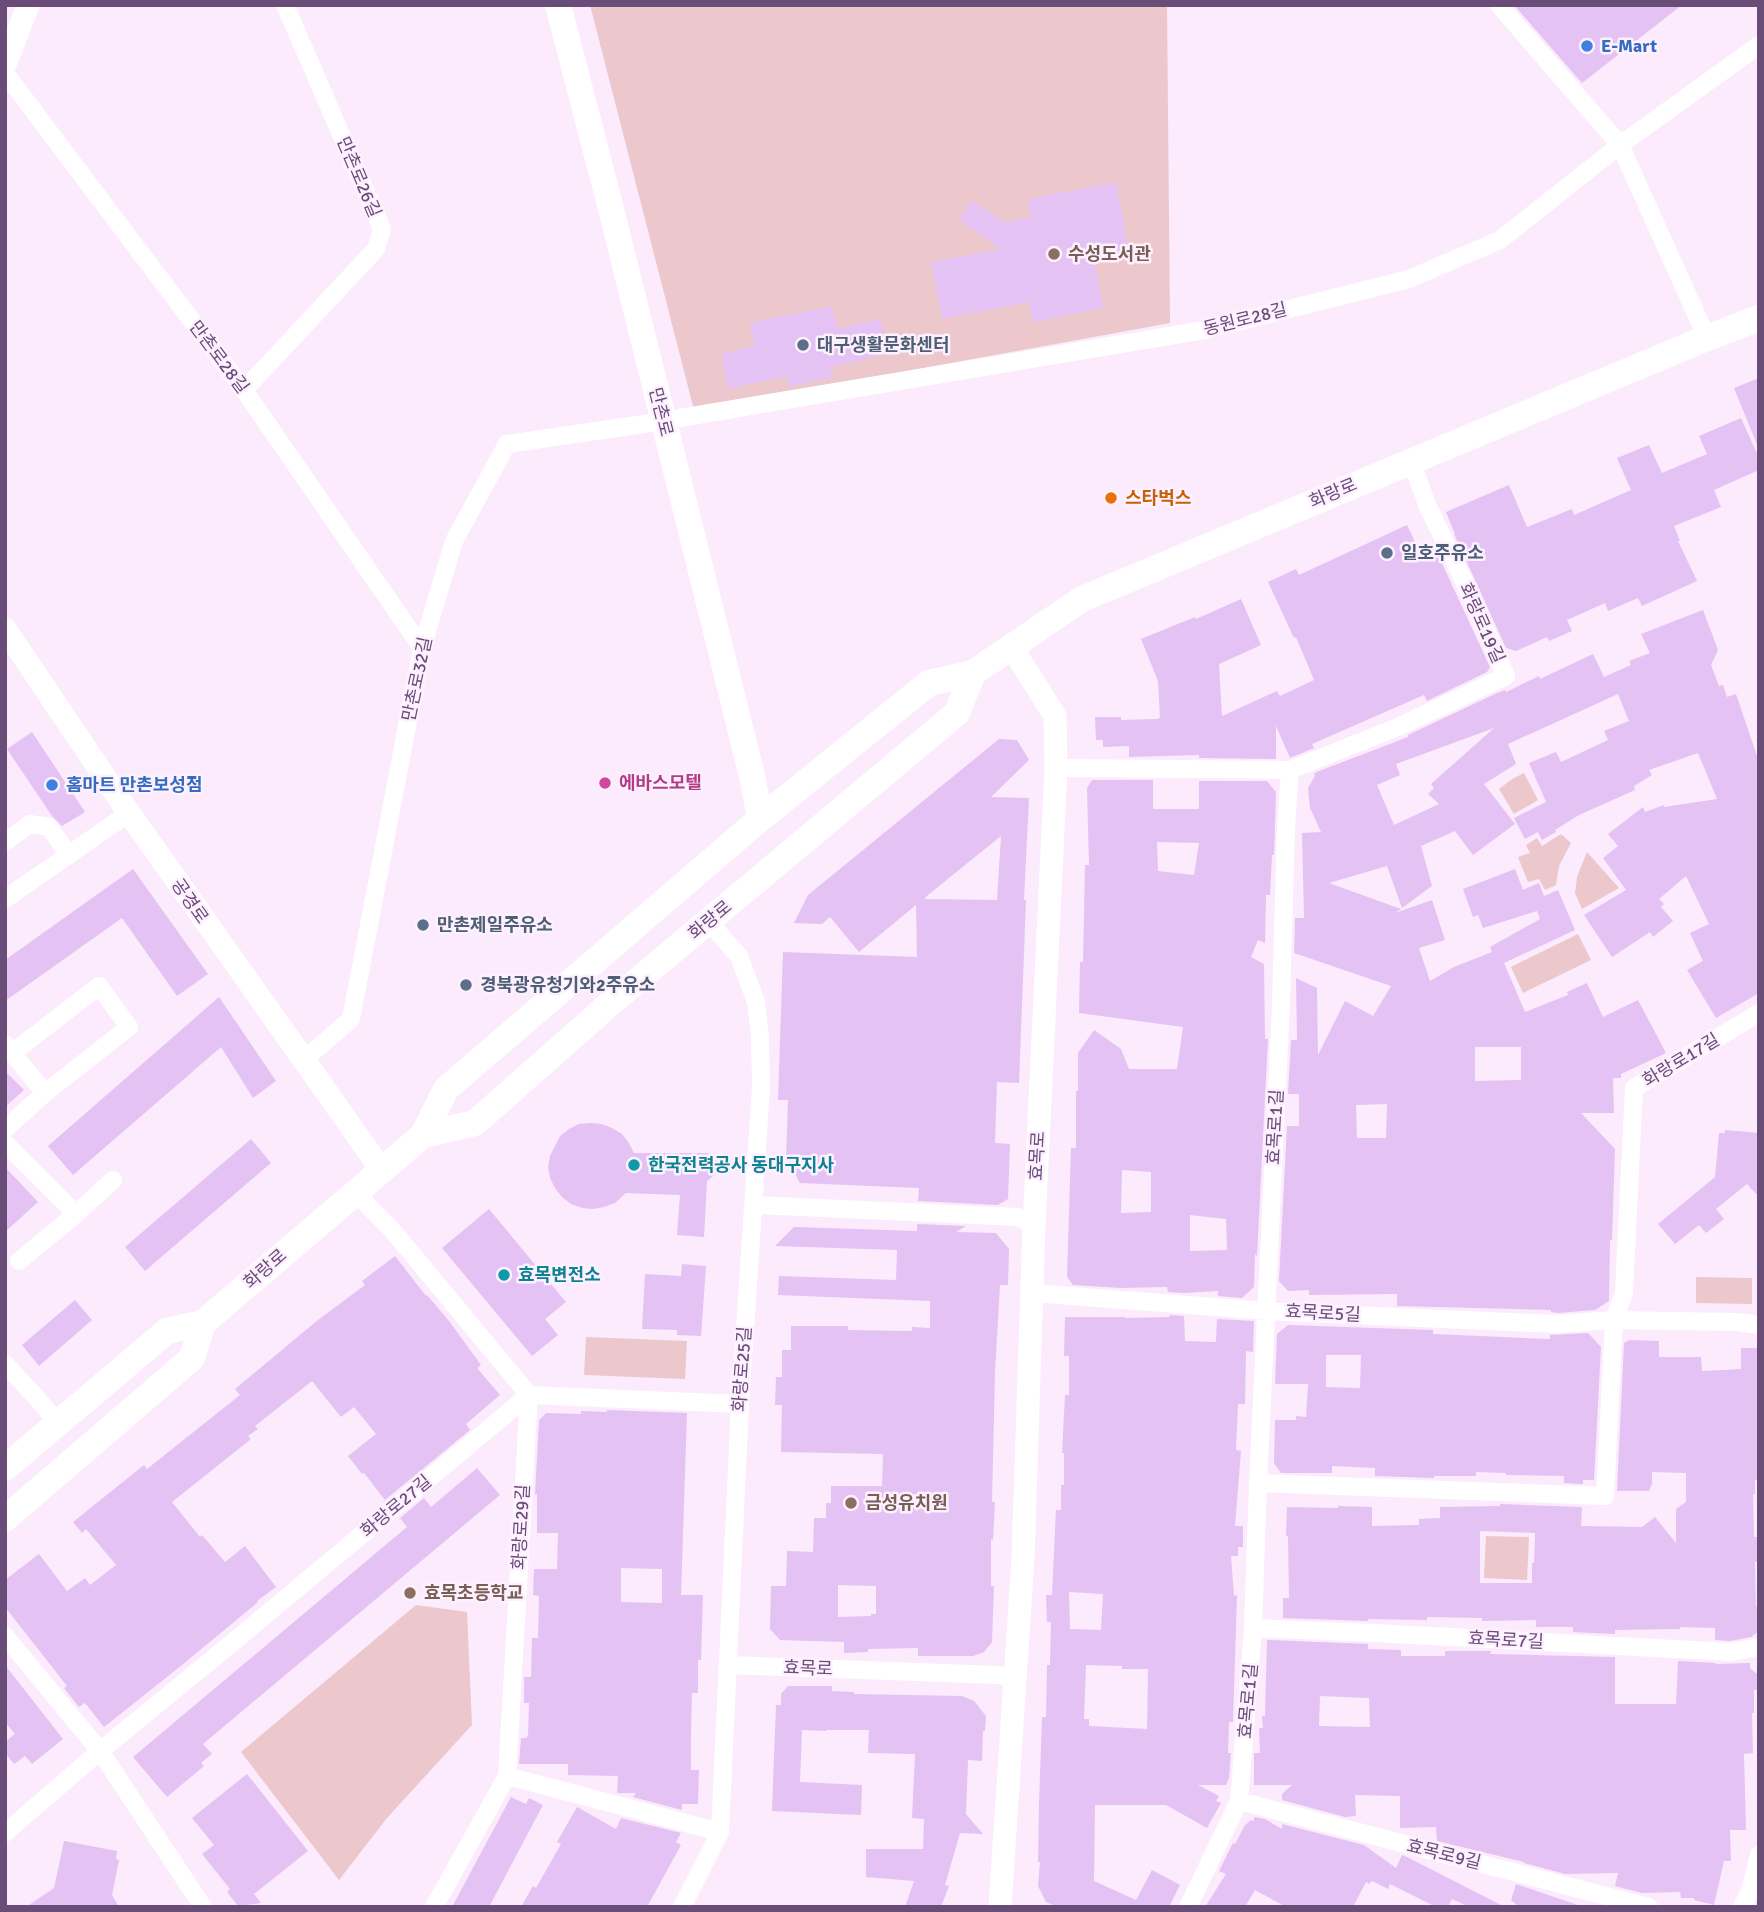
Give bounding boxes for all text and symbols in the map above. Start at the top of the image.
place label: E-Mart [1601,35,1657,57]
marker: E-Mart [1579,38,1595,54]
street label: 만촌로26길 [332,133,386,221]
place label: 수성도서관 [1068,243,1151,265]
marker: 수성도서관 [1046,246,1062,262]
street label: 동원로28길 [1201,298,1289,340]
street label: 만촌로28길 [184,316,254,398]
place label: 대구생활문화센터 [817,334,949,356]
marker: 대구생활문화센터 [795,337,811,353]
street label: 만촌로 [644,385,678,439]
street label: 화랑로 [1306,473,1360,513]
place label: 스타벅스 [1125,487,1191,509]
marker: 스타벅스 [1103,490,1119,506]
place label: 일호주유소 [1401,542,1484,564]
marker: 일호주유소 [1379,545,1395,561]
street label: 화랑로19길 [1455,579,1509,667]
street label: 만촌로32길 [397,635,437,723]
place label: 에바스모텔 [619,772,702,794]
place label: 홈마트 만촌보성점 [66,774,202,796]
marker: 에바스모텔 [597,775,613,791]
marker: 홈마트 만촌보성점 [44,777,60,793]
street label: 공경로 [167,874,213,928]
street label: 화랑로 [684,896,736,944]
place label: 만촌제일주유소 [437,914,553,936]
marker: 만촌제일주유소 [415,917,431,933]
place label: 경북광유청기와2주유소 [480,974,655,996]
marker: 경북광유청기와2주유소 [458,977,474,993]
street label: 화랑로17길 [1639,1029,1723,1091]
street label: 효목로1길 [1262,1088,1288,1166]
street label: 효목로 [1025,1131,1049,1181]
place label: 한국전력공사 동대구지사 [648,1154,835,1176]
marker: 한국전력공사 동대구지사 [626,1157,642,1173]
street label: 화랑로 [239,1244,291,1294]
place label: 효목변전소 [518,1264,601,1286]
marker: 효목변전소 [496,1267,512,1283]
street label: 효목로5길 [1284,1300,1362,1326]
street label: 화랑로25길 [728,1325,756,1413]
street label: 화랑로27길 [356,1470,436,1542]
street label: 화랑로29길 [508,1484,534,1570]
place label: 금성유치원 [865,1492,948,1514]
marker: 금성유치원 [843,1495,859,1511]
place label: 효목초등학교 [424,1582,523,1604]
marker: 효목초등학교 [402,1585,418,1601]
street label: 효목로7길 [1467,1627,1545,1653]
street label: 효목로 [783,1656,833,1680]
street label: 효목로1길 [1234,1662,1262,1740]
street label: 효목로9길 [1404,1834,1484,1874]

